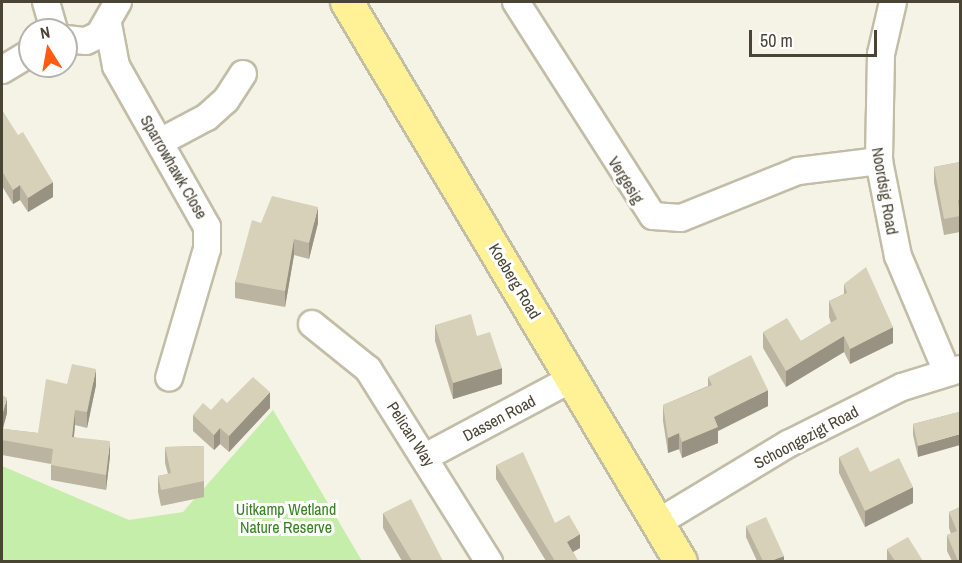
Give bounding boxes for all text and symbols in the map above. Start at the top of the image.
north arrow [18,18,78,78]
scale bar [752,18,880,56]
text: N [38,21,52,44]
text: 50 m [760,28,793,53]
street label: Sparrowhawk Close [137,112,211,222]
street label: Noordsig Road [868,146,902,236]
street label: Vergesig [604,153,648,207]
street label: Koeberg Road [485,240,545,322]
street label: Dassen Road [459,391,539,445]
street label: Pelican Way [383,398,439,470]
street label: Schoongezigt Road [751,401,861,473]
park label: Uitkamp Wetland Nature Reserve [236,499,336,537]

